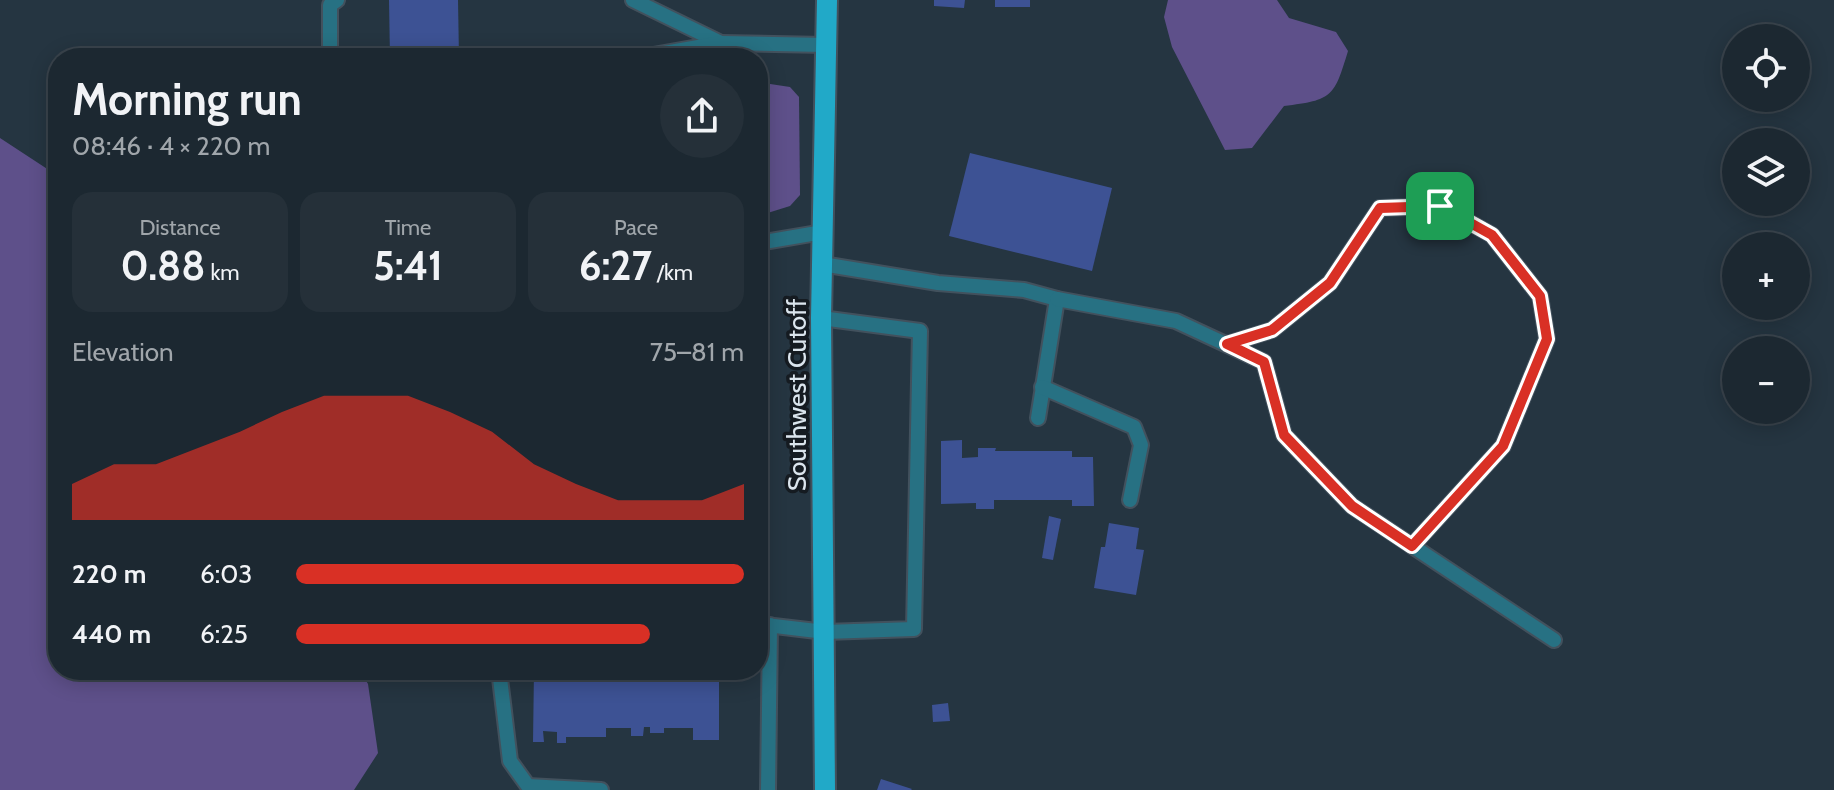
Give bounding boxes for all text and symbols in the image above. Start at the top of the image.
map controls [1722,24,1810,424]
button: locate [1722,24,1810,112]
text: Morning run [72,73,302,126]
button: share [660,74,744,158]
button: layers [1722,128,1810,216]
text: 08:46 · 4 × 220 m [72,130,270,162]
pin [1406,172,1474,240]
icon: arrive [1418,184,1462,228]
text: Distance [140,214,220,241]
text: Time [385,214,431,241]
text: Pace [614,214,658,241]
button: + [1722,232,1810,320]
text: 0.88 [120,241,205,290]
text: 5:41 [373,241,443,290]
text: 6:27 [579,241,652,290]
text: km [205,259,240,286]
text: /km [652,259,693,286]
street label: Southwest Cutoff [781,298,813,491]
text: Elevation [72,336,174,368]
text: 75–81 m [650,336,744,368]
button: − [1722,336,1810,424]
text: 220 m [72,558,146,590]
text: 6:03 [200,558,252,590]
text: 440 m [72,618,151,650]
text: 6:25 [200,618,248,650]

